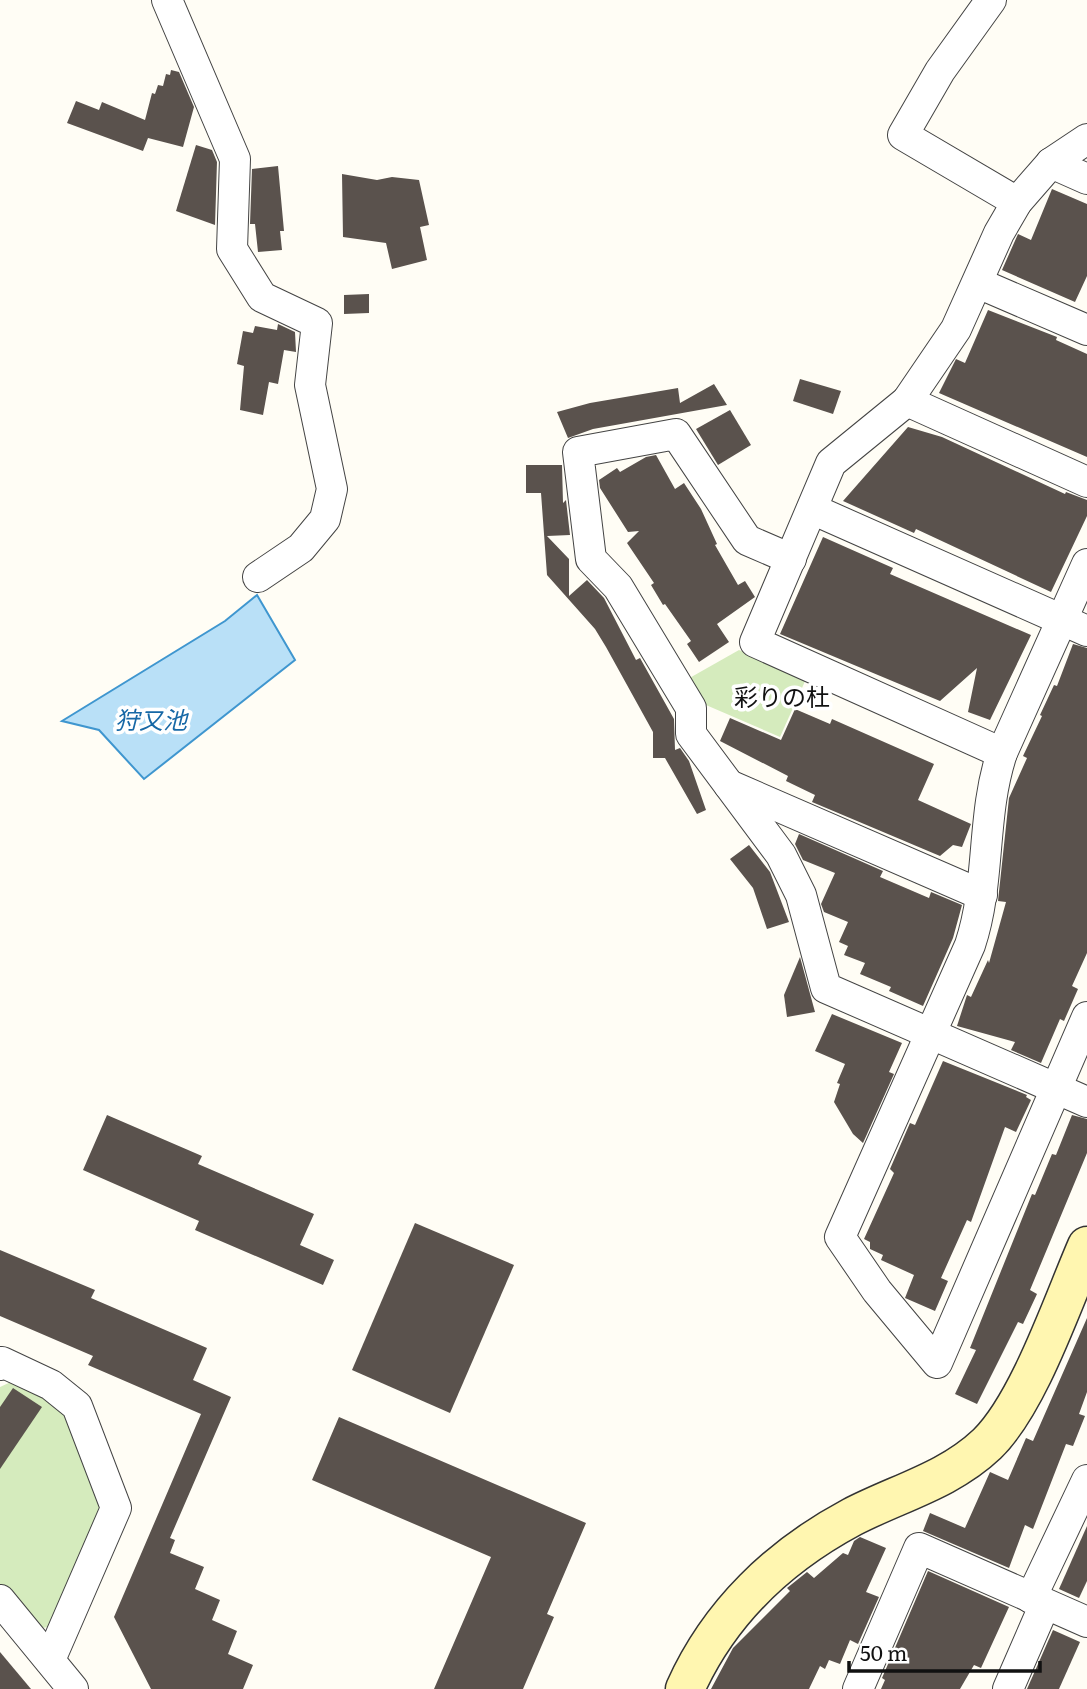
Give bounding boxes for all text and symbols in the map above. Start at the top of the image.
district label: 彩りの杜 [734,678,830,713]
water label: 狩又池 [115,701,189,736]
scale bar [849,1630,1040,1674]
text: 50 m [860,1636,907,1667]

